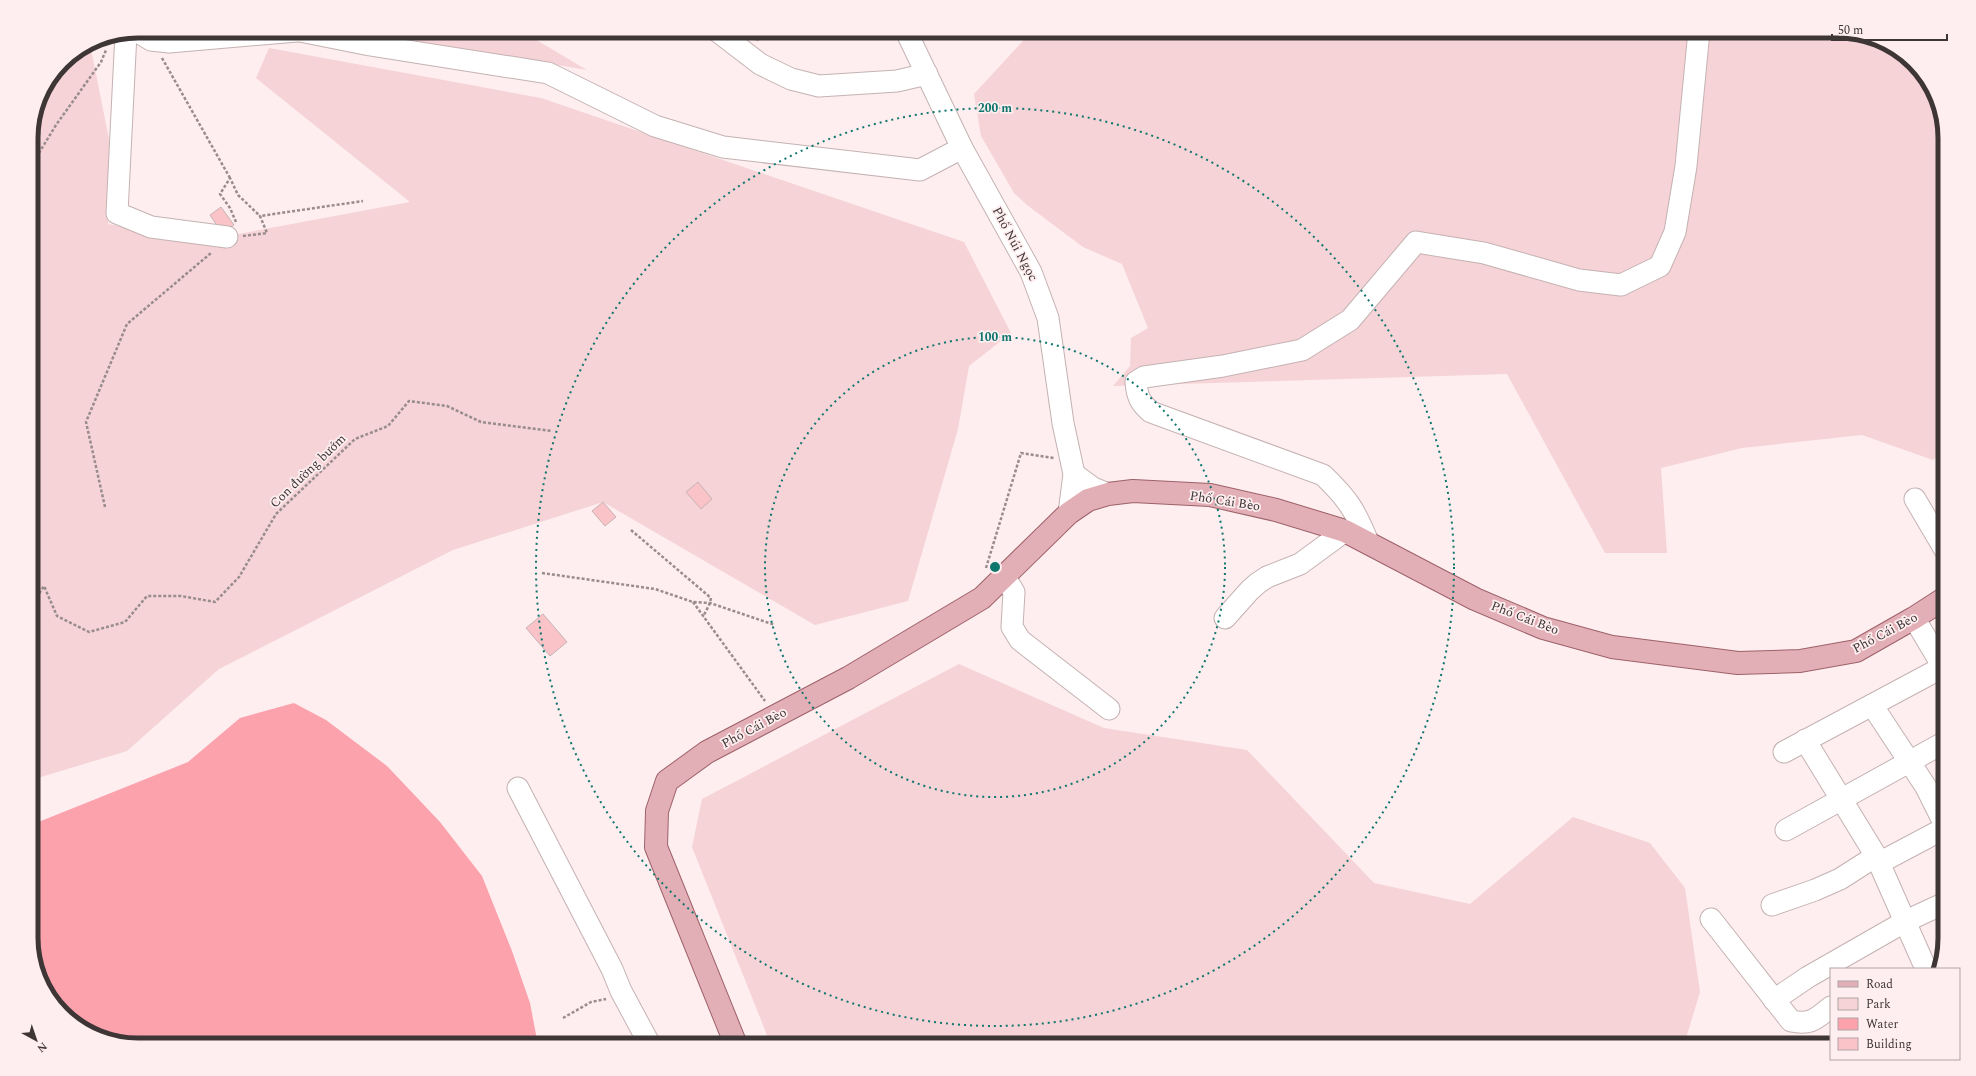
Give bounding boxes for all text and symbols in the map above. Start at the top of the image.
scale bar [1832,16,1947,42]
text: 50 m [1838,21,1863,40]
text: 200 m [978,99,1012,118]
street label: Phố Núi Ngọc [987,203,1043,285]
text: 100 m [978,328,1012,347]
street label: Con đường bướm [265,429,351,513]
street label: Phố Cái Bèo [1188,486,1262,516]
centre of rings [988,560,1002,574]
street label: Phố Cái Bèo [1488,596,1562,640]
street label: Phố Cái Bèo [1849,607,1921,659]
street label: Phố Cái Bèo [718,702,790,754]
legend [1830,968,1960,1060]
text: Road [1866,975,1893,994]
text: Park [1866,995,1891,1014]
text: Water [1866,1015,1898,1034]
north arrow [16,1020,56,1060]
text: Building [1866,1035,1912,1054]
text: N [33,1038,51,1057]

